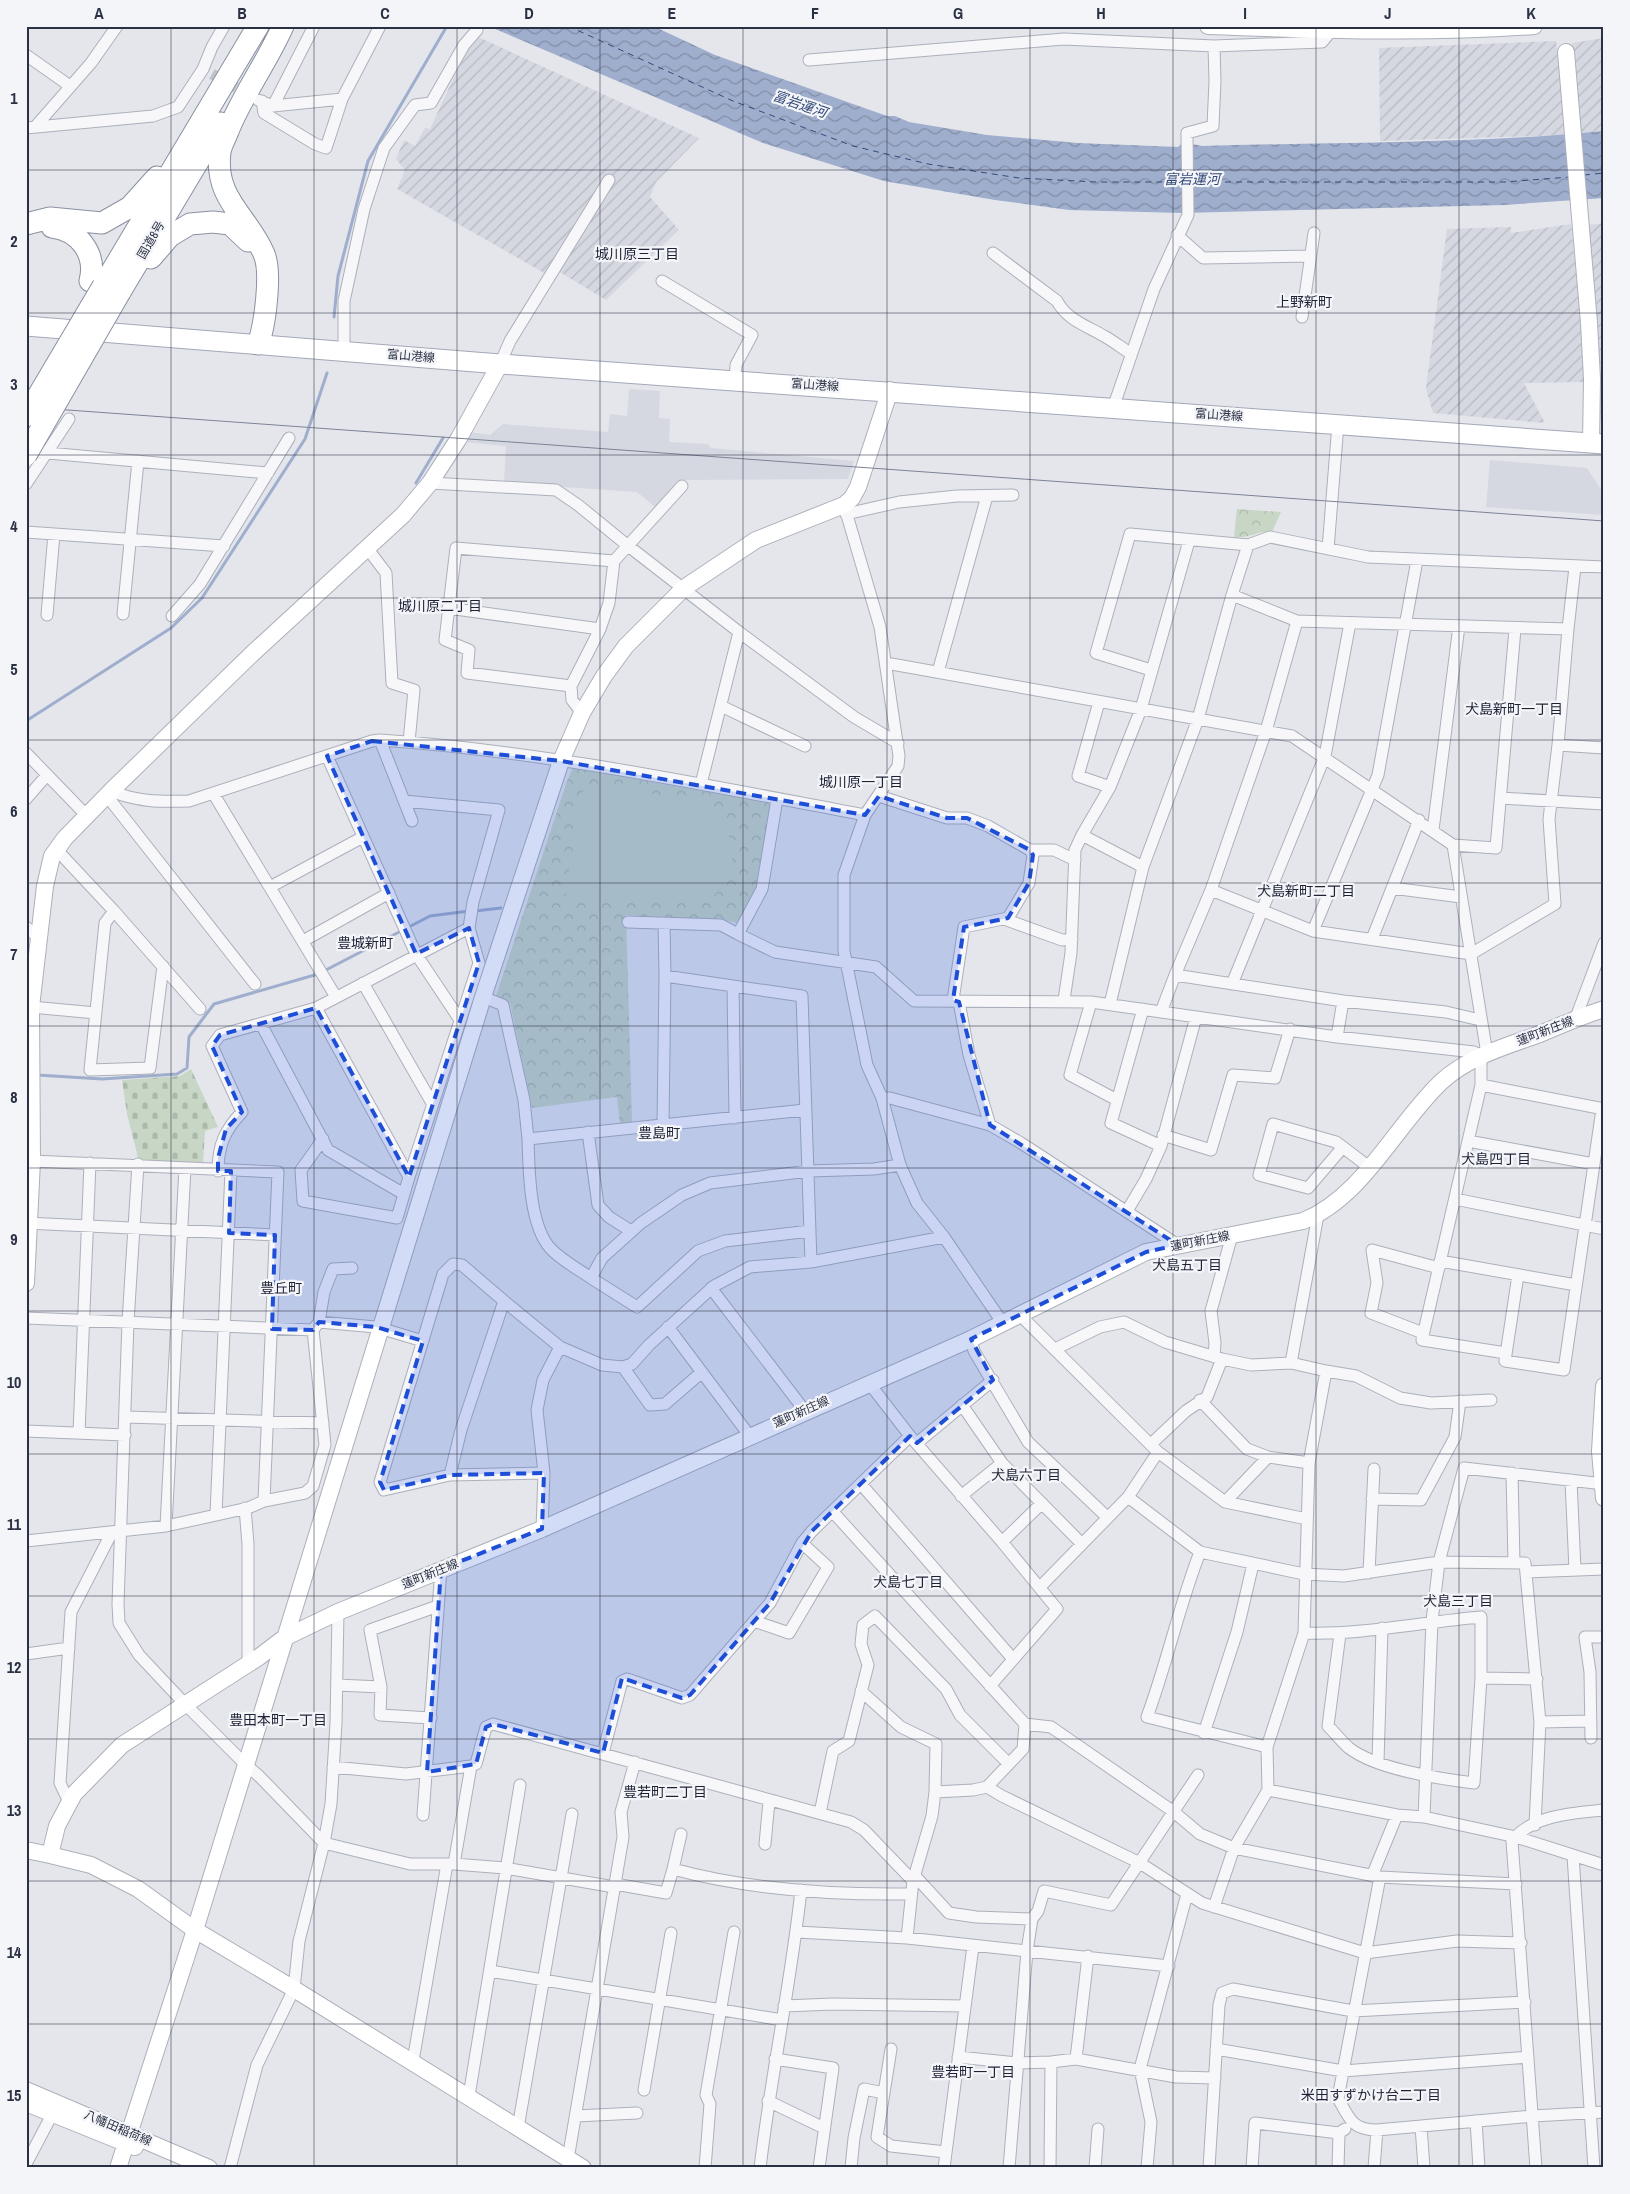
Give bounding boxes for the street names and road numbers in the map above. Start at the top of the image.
street label: 国道8号 [134,218,168,262]
street label: 富山港線 [386,346,436,366]
street label: 富山港線 [790,375,840,395]
street label: 富山港線 [1194,405,1244,425]
street label: 蓮町新庄線 [1514,1013,1576,1049]
street label: 蓮町新庄線 [1169,1227,1231,1255]
street label: 蓮町新庄線 [770,1392,832,1432]
street label: 蓮町新庄線 [399,1555,461,1593]
street label: 八幡田稲荷線 [82,2107,154,2149]

